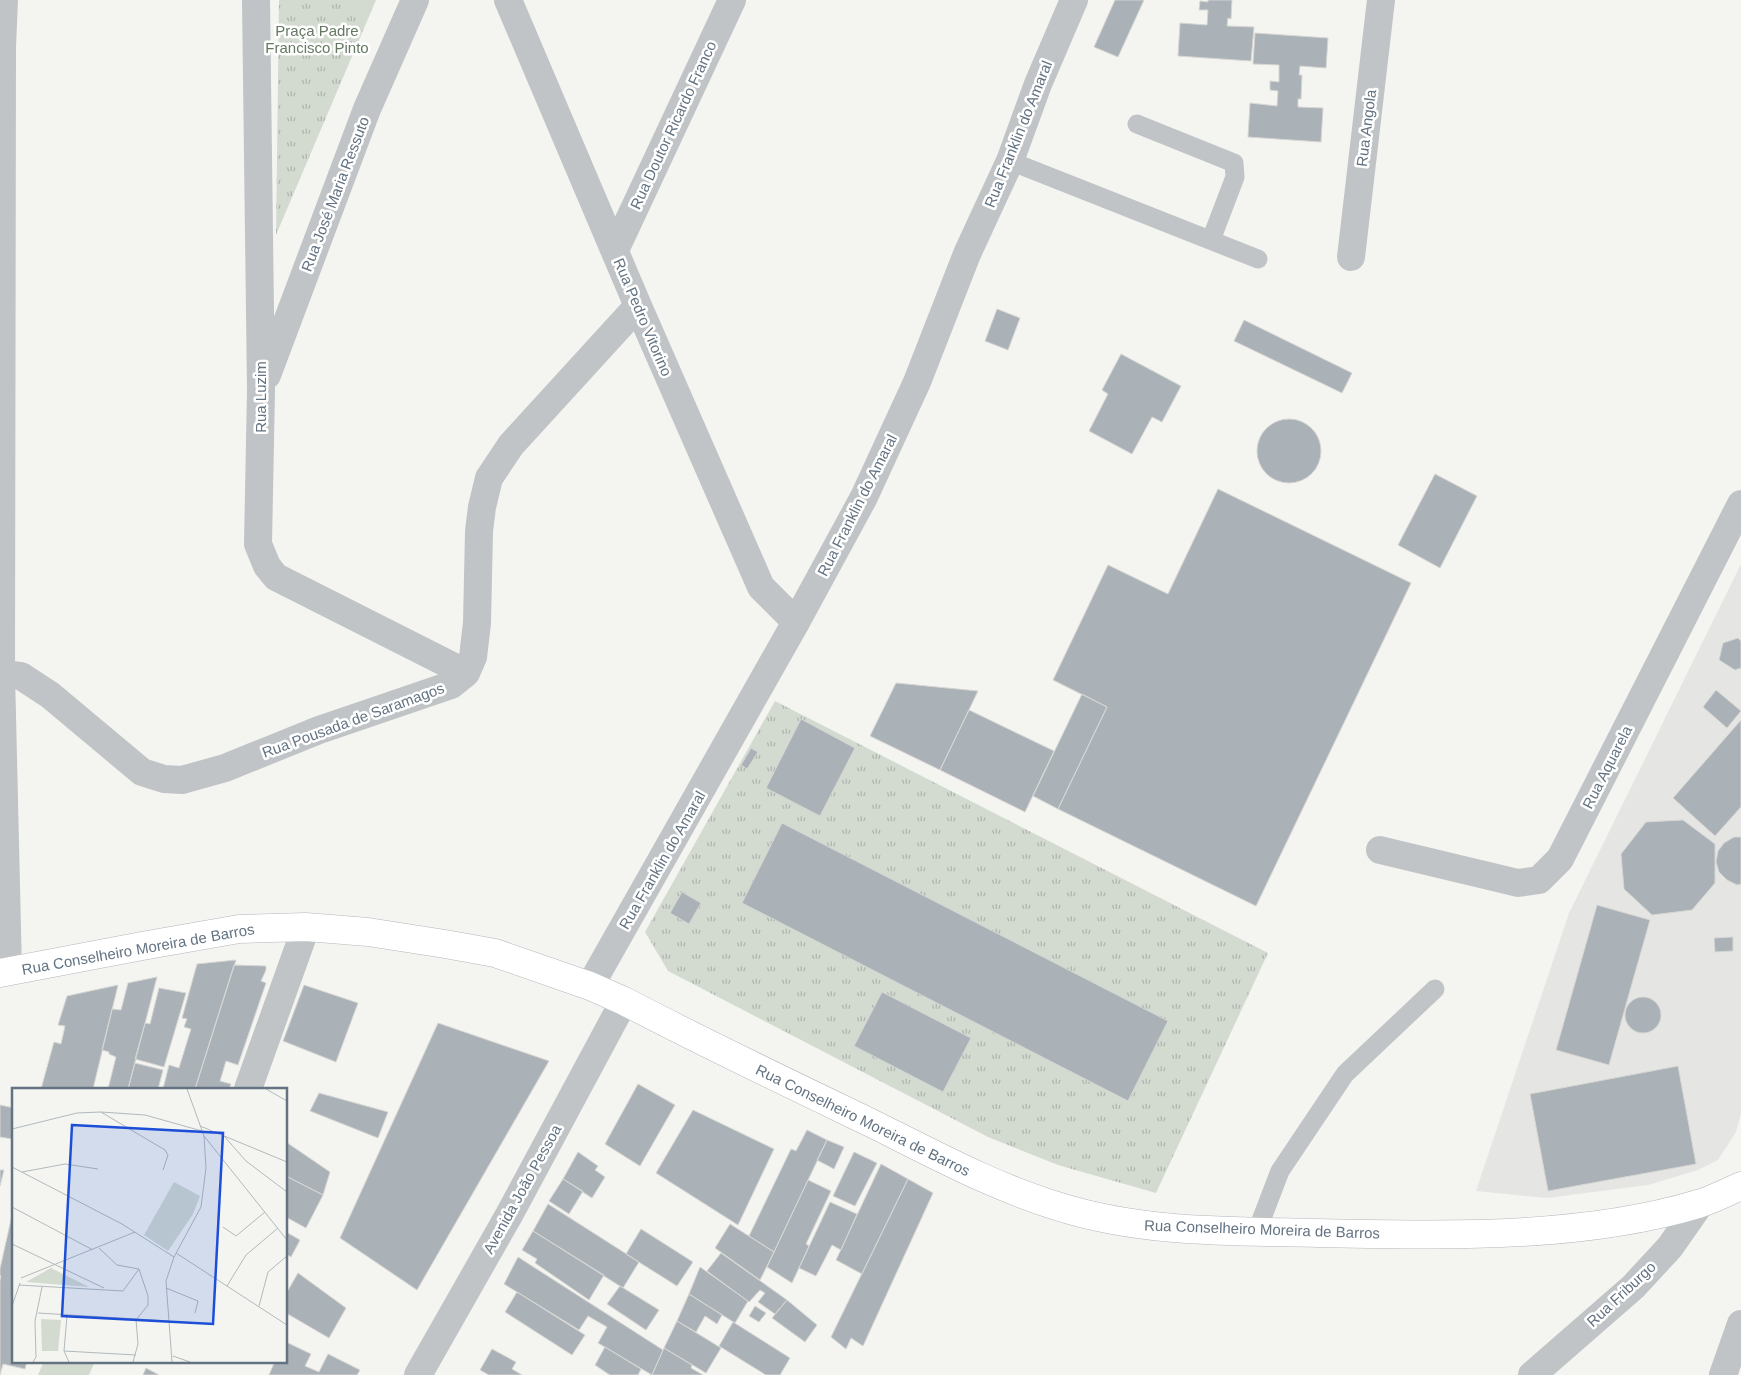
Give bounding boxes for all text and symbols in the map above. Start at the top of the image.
park label: Praça Padre Francisco Pinto [265,22,369,56]
street label: Rua Doutor Ricardo Franco [627,38,719,212]
street label: Rua Franklin do Amaral [981,58,1055,210]
street label: Rua Angola [1353,88,1379,168]
street label: Rua José Maria Ressuto [298,114,372,274]
street label: Rua Pedro Vitorino [610,255,676,379]
street label: Rua Luzim [252,361,269,433]
street label: Rua Franklin do Amaral [814,431,900,579]
street label: Rua Pousada de Saramagos [260,679,446,761]
street label: Rua Aquarela [1579,722,1636,811]
street label: Rua Franklin do Amaral [615,788,709,932]
street label: Rua Conselheiro Moreira de Barros [20,920,256,978]
street label: Rua Conselheiro Moreira de Barros [753,1061,973,1179]
inset map [12,1088,288,1362]
street label: Avenida João Pessoa [479,1121,565,1256]
street label: Rua Conselheiro Moreira de Barros [1144,1216,1380,1242]
street label: Rua Friburgo [1583,1258,1659,1330]

